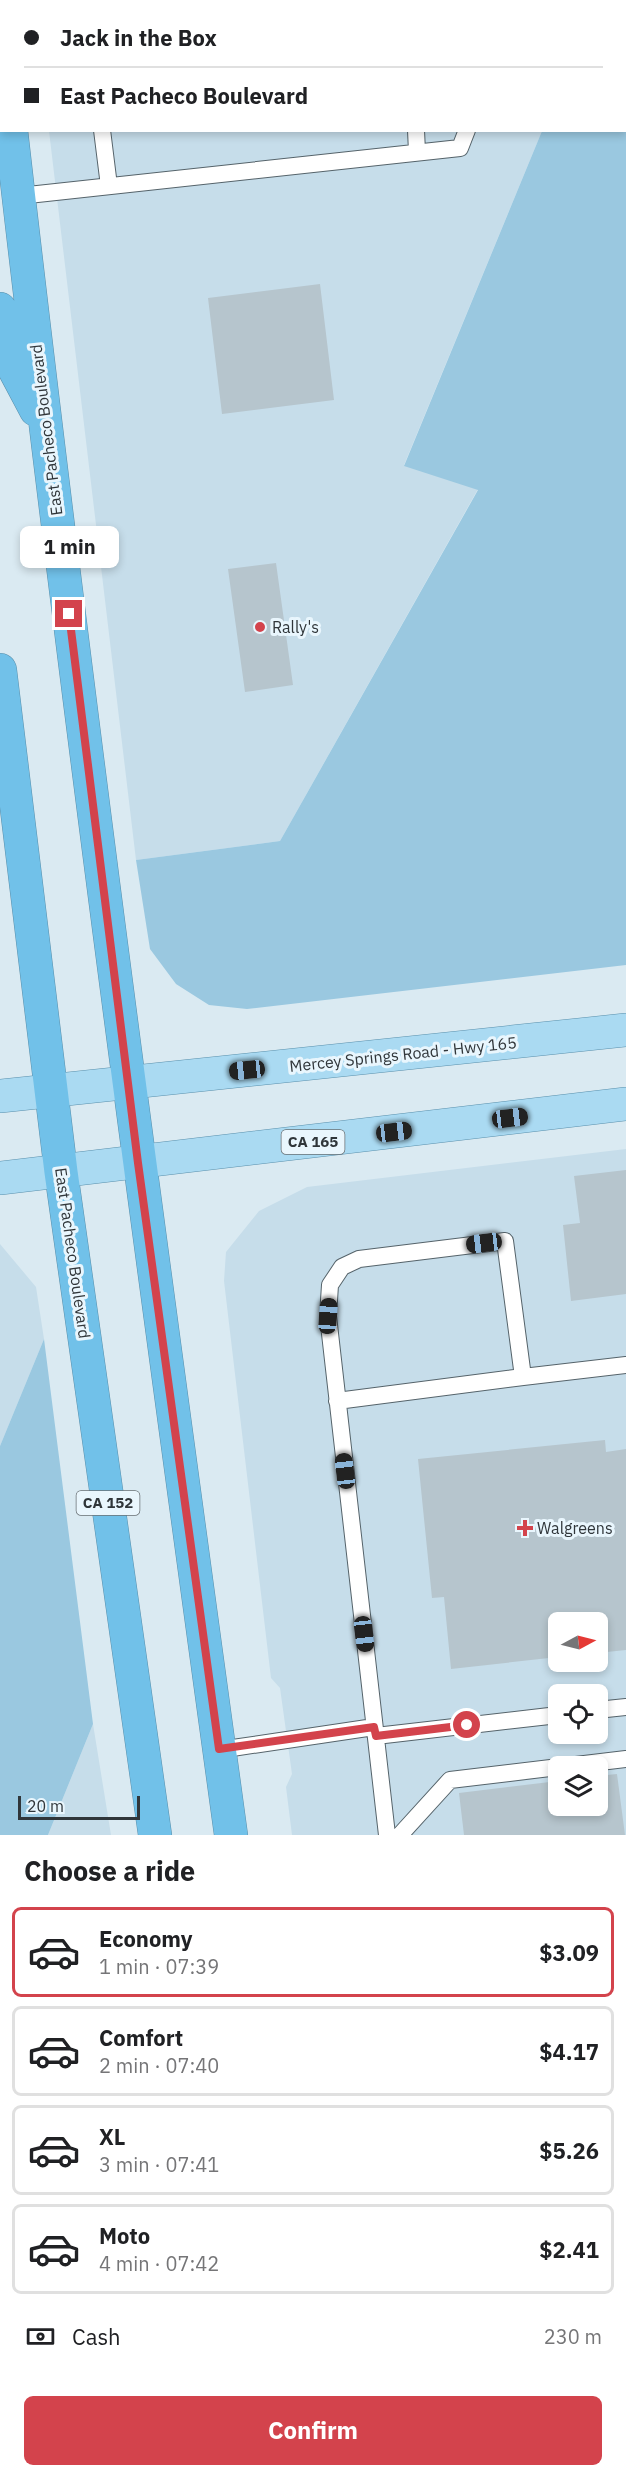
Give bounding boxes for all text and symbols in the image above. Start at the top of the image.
text: Jack in the Box [60,23,217,52]
text: East Pacheco Boulevard [60,81,308,110]
street label: East Pacheco Boulevard [26,343,66,517]
callout: 1 min [20,527,118,569]
text: 1 min [43,533,96,560]
route end [55,600,82,627]
place label: Rally's [272,617,319,637]
marker: Rally's [253,620,267,634]
street label: Mercey Springs Road - Hwy 165 [288,1032,518,1076]
car [228,1059,266,1081]
car [491,1107,529,1129]
car [375,1121,413,1143]
road number: CA 165 [282,1130,344,1154]
street label: East Pacheco Boulevard [51,1166,95,1340]
car [465,1232,503,1254]
car [318,1297,338,1335]
car [334,1452,356,1490]
road number: CA 152 [76,1491,140,1515]
place label: Walgreens [537,1518,613,1538]
marker: Walgreens [518,1521,532,1535]
north arrow [548,1612,608,1672]
map controls [548,1612,608,1816]
car [353,1615,375,1653]
button: locate [548,1684,608,1744]
route start [453,1711,480,1738]
button: layers [548,1756,608,1816]
scale bar [18,1793,140,1820]
text: 20 m [27,1796,64,1816]
text: Choose a ride [24,1853,195,1888]
text: Economy [99,1924,193,1953]
icon: car [27,1925,81,1979]
text: $3.09 [539,1938,599,1967]
text: 1 min · 07:39 [99,1953,219,1980]
text: Comfort [99,2023,183,2052]
icon: car [27,2024,81,2078]
text: $4.17 [539,2037,599,2066]
text: 2 min · 07:40 [99,2052,219,2079]
text: XL [99,2122,125,2151]
icon: car [27,2123,81,2177]
text: $5.26 [539,2136,599,2165]
text: 3 min · 07:41 [99,2151,219,2178]
text: Moto [99,2221,150,2250]
icon: car [27,2222,81,2276]
text: $2.41 [539,2235,599,2264]
text: 4 min · 07:42 [99,2250,219,2277]
icon: cash [24,2320,57,2353]
text: Cash [72,2322,121,2351]
text: 230 m [544,2323,602,2350]
button: Confirm [24,2396,602,2465]

